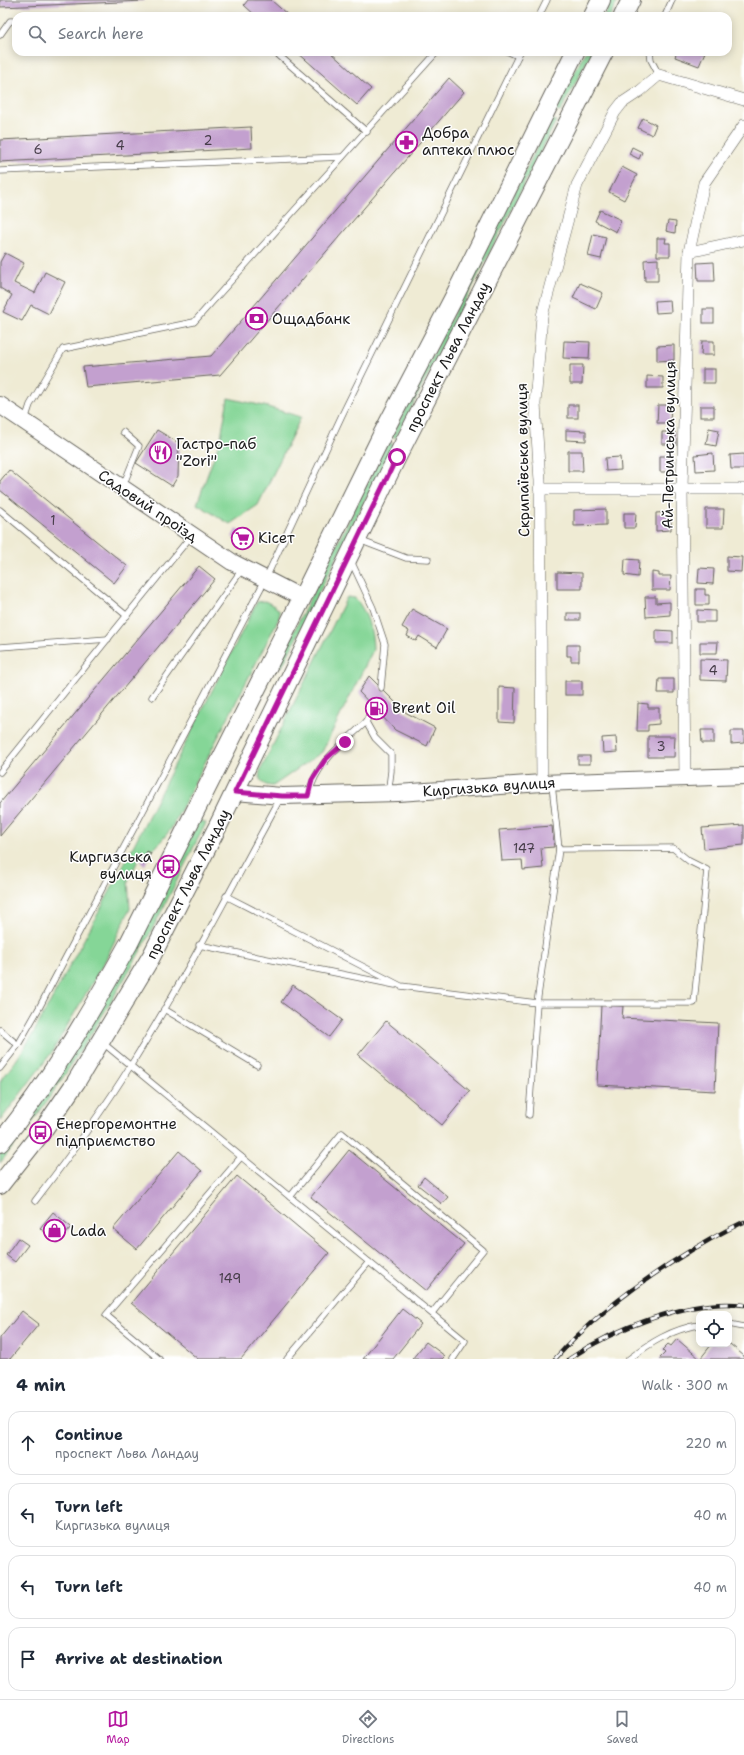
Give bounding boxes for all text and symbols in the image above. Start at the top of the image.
search box [12,12,732,56]
icon: search [26,23,48,45]
text: Search here [58,24,144,44]
place label: Добра аптека плюс [422,123,515,160]
pharmacy icon: Добра аптека плюс [394,129,420,155]
house number: 2 [203,132,213,149]
house number: 4 [115,137,125,154]
house number: 6 [33,141,43,158]
street label: проспект Льва Ландау [401,278,495,436]
bank icon: Ощадбанк [244,306,270,332]
place label: Ощадбанк [272,309,350,329]
street label: Ай-Петринська вулиця [658,361,680,529]
street label: Скрипаївська вулиця [512,383,534,537]
place label: Гастро-паб "Zori" [176,434,256,471]
restaurant icon: Гастро-паб "Zori" [147,440,173,466]
route start [388,448,406,466]
street label: Садовий проїзд [94,465,202,547]
house number: 1 [50,512,56,529]
supermarket icon: Кісет [229,525,255,551]
place label: Кісет [258,528,295,548]
house number: 4 [708,662,718,679]
fuel station icon: Brent Oil [363,695,389,721]
place label: Brent Oil [392,698,456,718]
route end [336,733,354,751]
house number: 3 [656,738,666,755]
street label: Киргизька вулиця [422,772,556,802]
street label: проспект Льва Ландау [141,805,235,963]
house number: 147 [513,840,535,857]
place label: Киргизська вулиця [69,847,153,884]
bus stop icon: Киргизська вулиця [155,853,181,879]
place label: Енергоремонтне підприємство [56,1114,177,1151]
bus stop icon: Енергоремонтне підприємство [28,1120,54,1146]
shop icon: Lada [42,1218,68,1244]
place label: Lada [70,1221,107,1241]
house number: 149 [219,1270,241,1287]
map controls [696,1311,732,1347]
button: locate [696,1311,732,1347]
text: 4 min [16,1374,66,1396]
text: Walk · 300 m [641,1377,728,1394]
text: Continue [55,1425,123,1445]
icon: ahead [17,1432,39,1454]
text: 220 m [685,1435,727,1452]
text: проспект Льва Ландау [55,1445,199,1462]
text: Turn left [55,1497,123,1517]
icon: left [17,1504,39,1526]
text: 40 m [693,1507,727,1524]
text: Киргизька вулиця [55,1517,170,1534]
icon: left [17,1576,39,1598]
text: Turn left [55,1577,123,1597]
text: 40 m [693,1579,727,1596]
icon: arrive [17,1648,39,1670]
text: Arrive at destination [55,1649,223,1669]
tab: Map [106,1708,130,1747]
tab: Directions [342,1708,394,1747]
tab: Saved [607,1708,638,1747]

